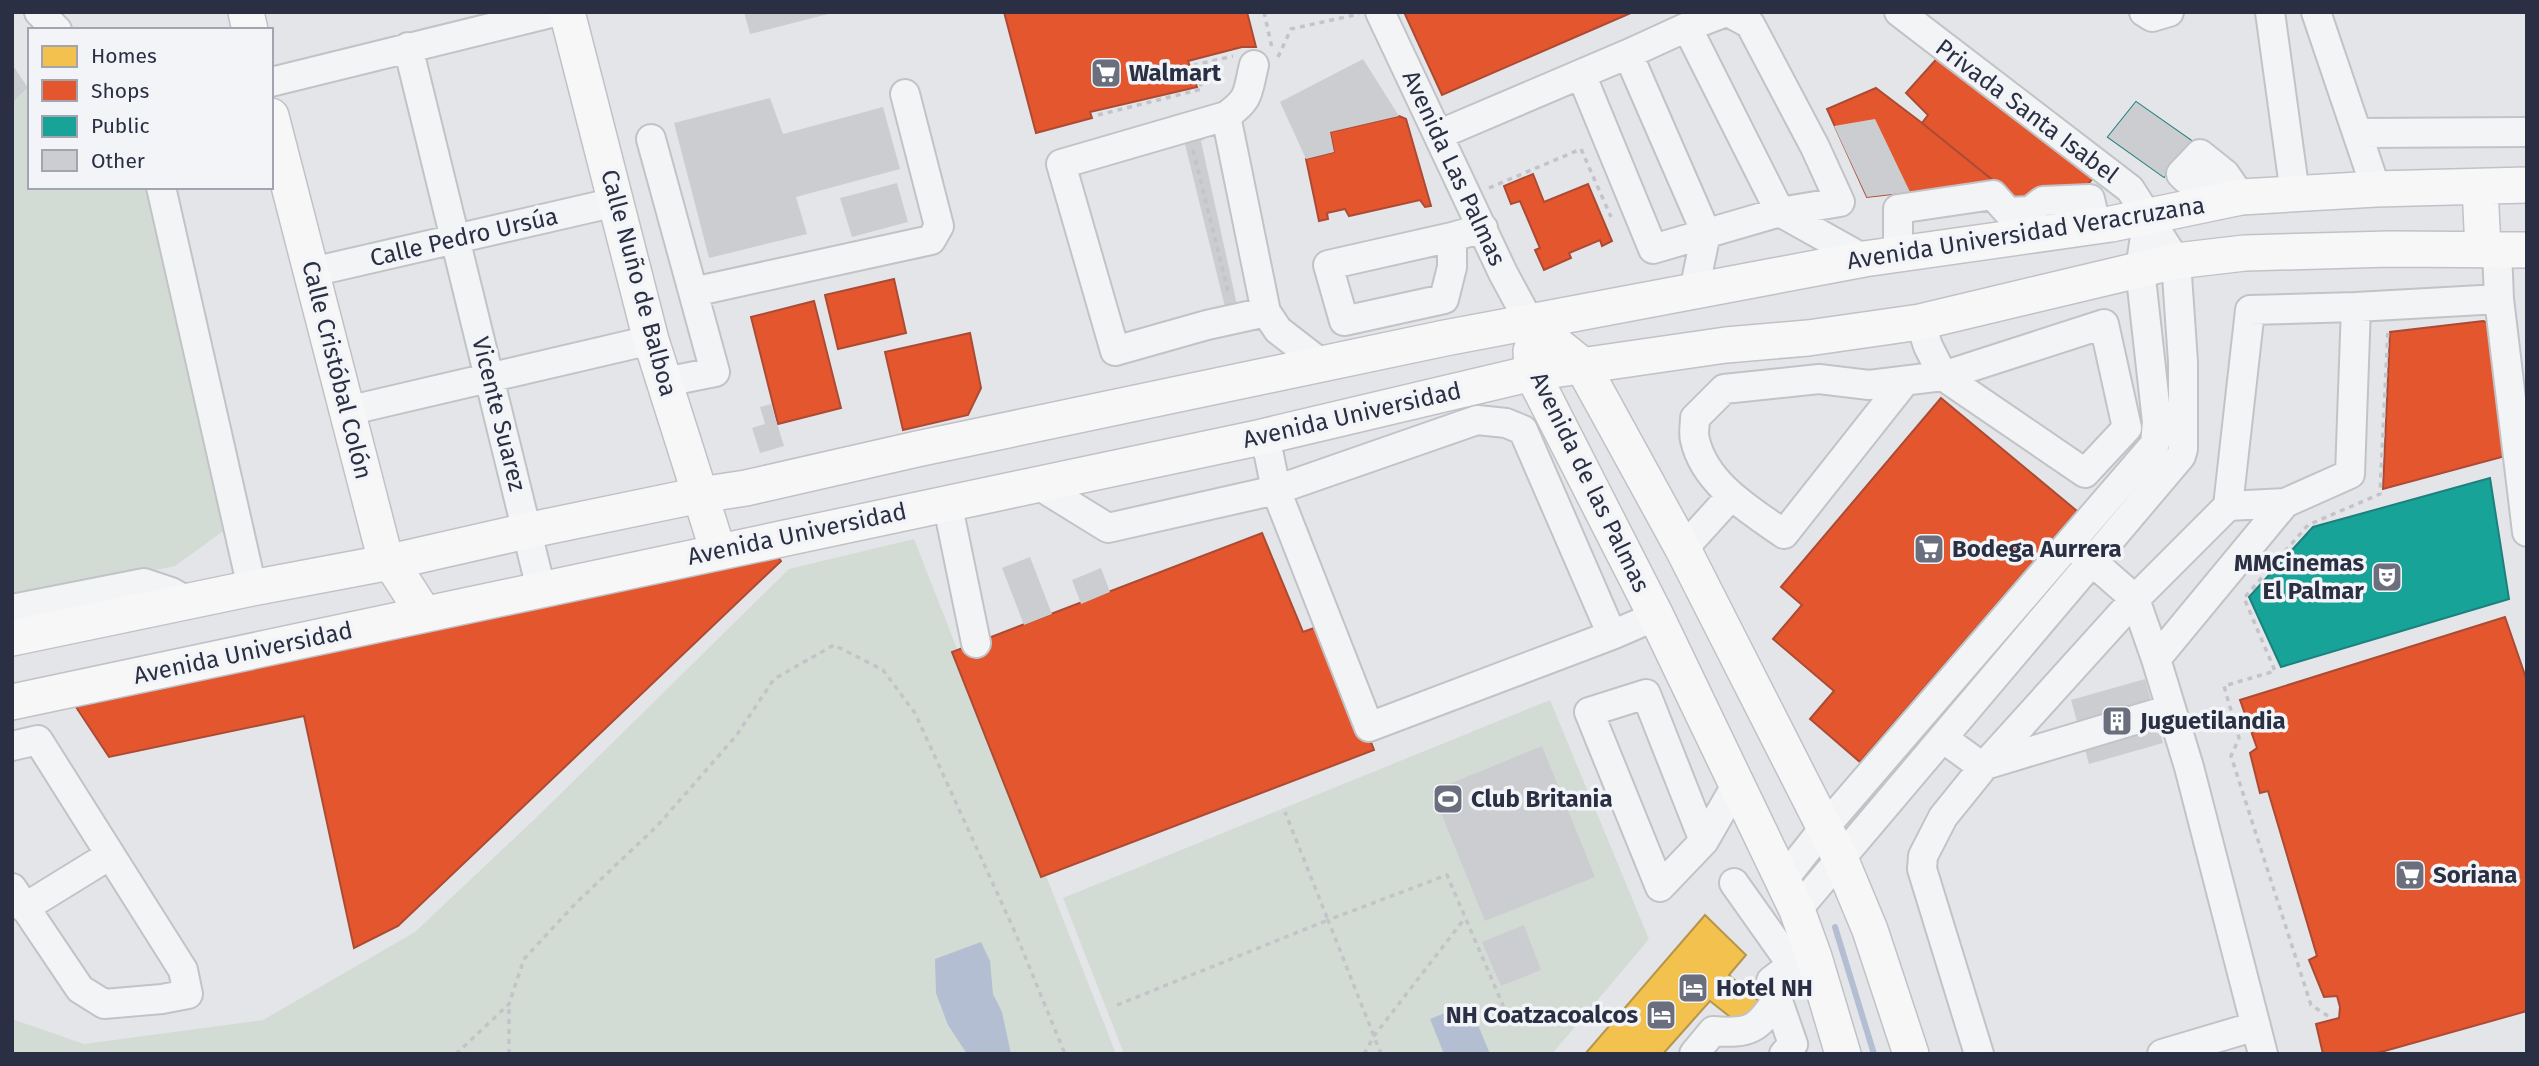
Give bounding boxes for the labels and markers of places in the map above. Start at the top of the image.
supermarket icon: Walmart [1089,56,1123,90]
place label: Walmart [1129,59,1222,87]
supermarket icon: Bodega Aurrera [1912,532,1946,566]
place label: Bodega Aurrera [1952,535,2122,563]
place label: MMCinemas El Palmar [2234,549,2364,605]
theatre icon: MMCinemas El Palmar [2370,560,2404,594]
building icon: Juguetilandia [2100,704,2134,738]
place label: Juguetilandia [2139,707,2286,735]
sports icon: Club Britania [1431,782,1465,816]
place label: Club Britania [1471,785,1613,813]
supermarket icon: Soriana [2393,858,2427,892]
place label: Soriana [2433,861,2517,889]
hotel icon: Hotel NH [1676,971,1710,1005]
place label: Hotel NH [1716,974,1813,1002]
hotel icon: NH Coatzacoalcos [1644,998,1678,1032]
place label: NH Coatzacoalcos [1446,1001,1638,1029]

